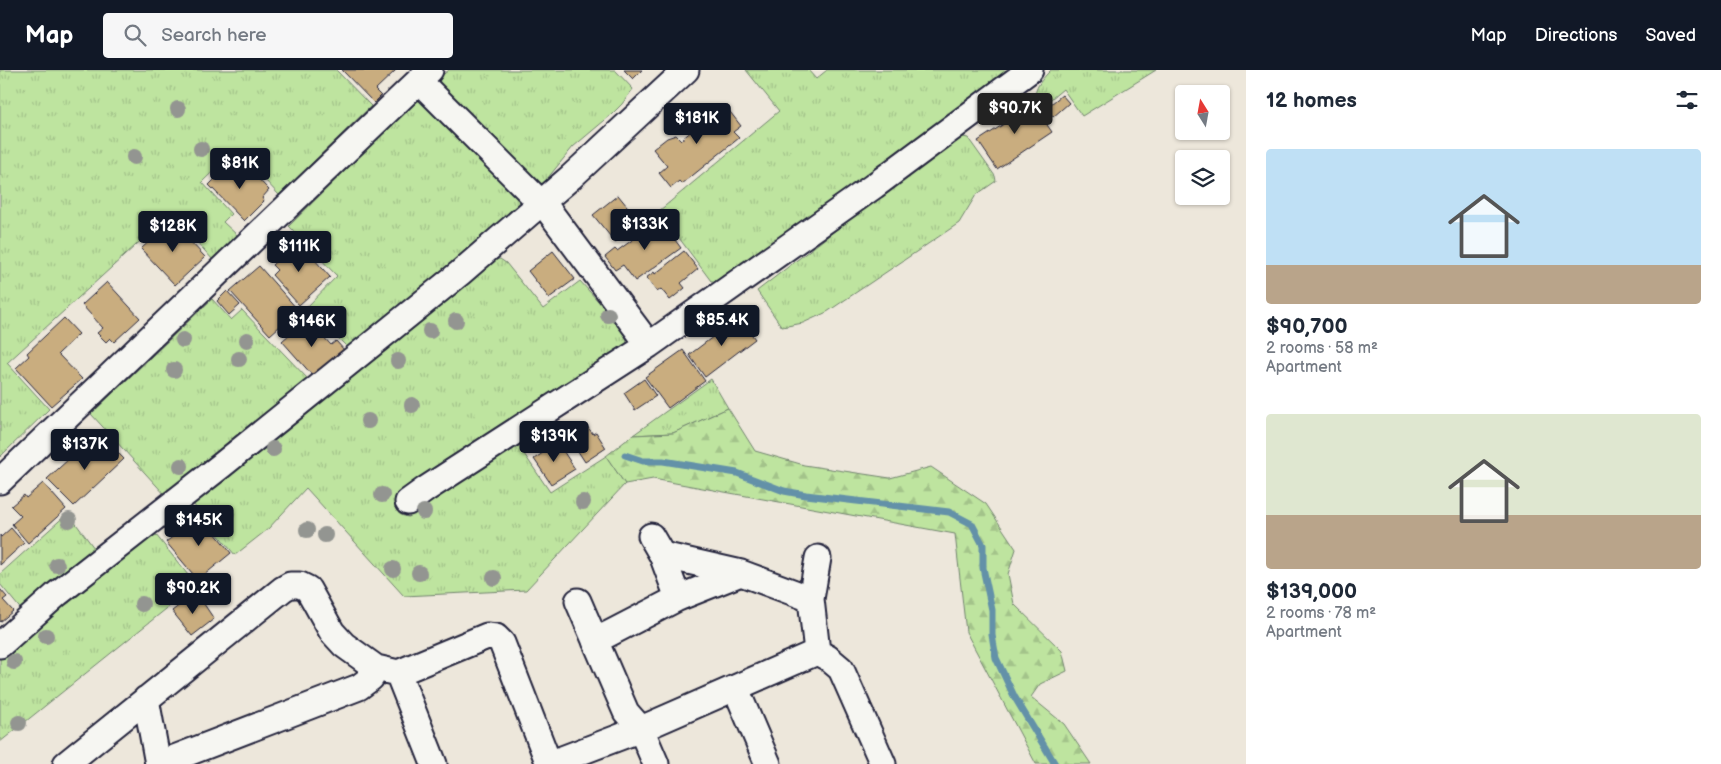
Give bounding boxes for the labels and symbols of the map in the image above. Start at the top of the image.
north arrow [1175,85,1230,140]
pin: $90.7K [974,92,1056,135]
pin: $181K [662,102,732,145]
pin: $81K [210,148,270,190]
pin: $133K [610,208,680,251]
pin: $128K [138,210,208,253]
pin: $111K [264,230,334,273]
pin: $85.4K [681,304,763,347]
pin: $146K [277,306,347,348]
pin: $139K [519,420,589,463]
pin: $137K [50,428,120,471]
pin: $145K [164,504,234,547]
pin: $90.2K [152,572,234,615]

